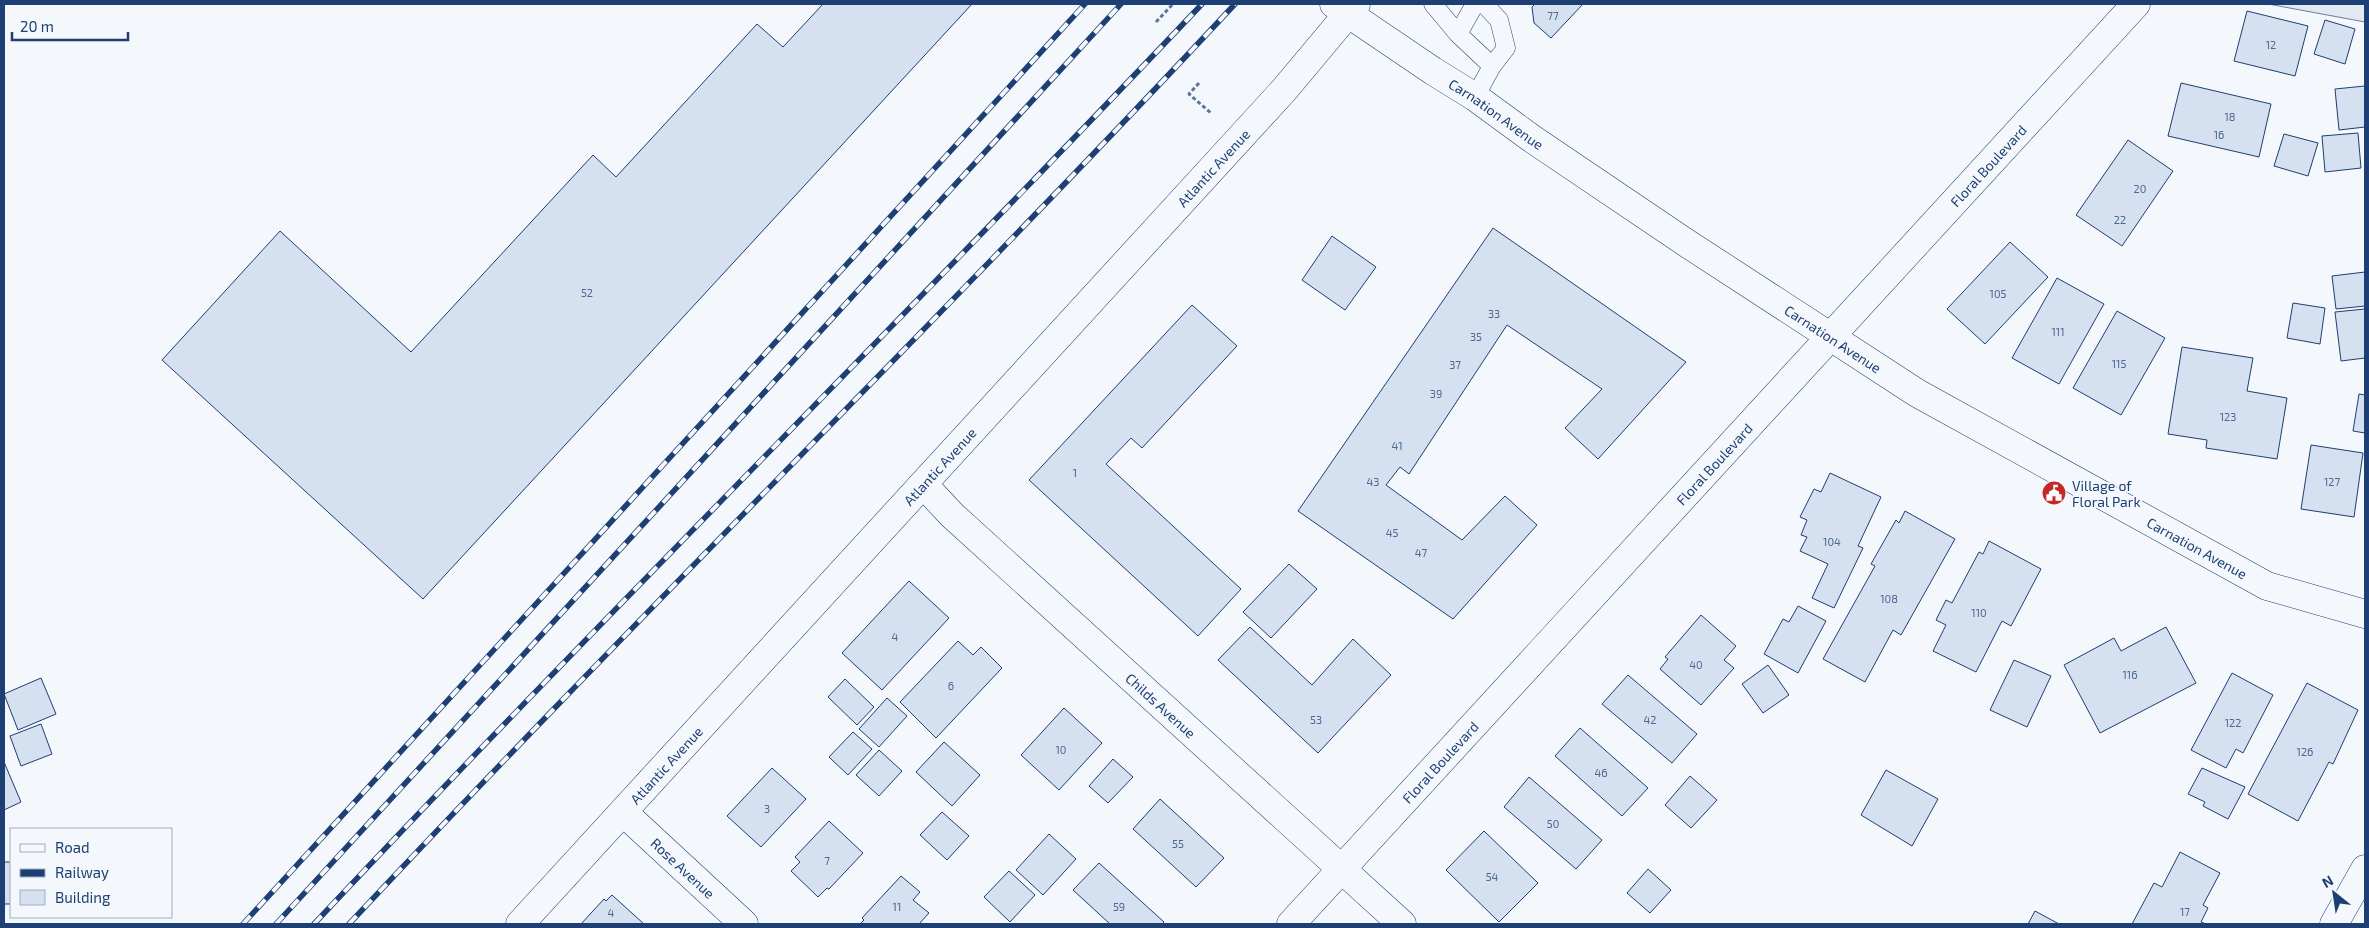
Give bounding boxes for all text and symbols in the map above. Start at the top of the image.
house number: 77 [1547,9,1559,22]
scale bar [12,10,129,42]
text: 20 m [20,17,54,35]
house number: 12 [2266,38,2276,51]
street label: Carnation Avenue [1446,75,1547,153]
house number: 18 [2224,110,2236,123]
street label: Floral Boulevard [1946,121,2029,210]
street label: Atlantic Avenue [1173,125,1253,210]
house number: 16 [2214,128,2224,141]
house number: 20 [2134,182,2146,195]
house number: 22 [2114,213,2126,226]
house number: 52 [581,286,593,299]
house number: 105 [1990,287,2007,300]
street label: Carnation Avenue [1782,301,1885,376]
house number: 33 [1488,307,1500,320]
house number: 111 [2051,325,2065,338]
house number: 35 [1470,330,1482,343]
house number: 115 [2112,357,2126,370]
house number: 37 [1449,358,1461,371]
house number: 39 [1430,387,1442,400]
house number: 123 [2220,410,2236,423]
street label: Floral Boulevard [1672,419,1755,508]
street label: Atlantic Avenue [900,424,979,508]
house number: 41 [1391,439,1403,452]
house number: 1 [1073,466,1077,479]
house number: 43 [1367,475,1379,488]
house number: 127 [2324,475,2340,488]
place label: Village of Floral Park [2072,477,2141,510]
public building icon: Village of Floral Park [2041,480,2067,506]
street label: Carnation Avenue [2144,513,2250,582]
house number: 45 [1386,526,1398,539]
house number: 104 [1823,535,1841,548]
house number: 47 [1415,546,1428,559]
house number: 108 [1880,592,1898,605]
house number: 110 [1971,606,1987,619]
house number: 4 [892,630,899,643]
house number: 40 [1689,658,1703,671]
house number: 116 [2122,668,2138,681]
street label: Childs Avenue [1123,669,1200,741]
house number: 6 [948,679,954,692]
house number: 53 [1310,713,1322,726]
house number: 42 [1644,713,1656,726]
house number: 122 [2225,716,2241,729]
street label: Floral Boulevard [1398,718,1482,806]
street label: Atlantic Avenue [626,722,706,807]
house number: 10 [1055,743,1067,756]
house number: 126 [2297,745,2313,758]
house number: 46 [1594,766,1608,779]
house number: 3 [764,802,770,815]
house number: 50 [1547,817,1559,830]
legend [10,828,172,918]
street label: Rose Avenue [648,834,719,901]
house number: 55 [1172,837,1184,850]
text: Road [55,838,90,856]
house number: 7 [824,854,830,867]
text: Railway [55,863,109,881]
north arrow [2309,868,2359,918]
house number: 54 [1486,870,1499,883]
text: N [2319,871,2336,891]
text: Building [55,888,111,906]
house number: 11 [893,900,901,913]
house number: 59 [1113,900,1125,913]
house number: 17 [2180,905,2190,918]
house number: 4 [608,906,615,919]

